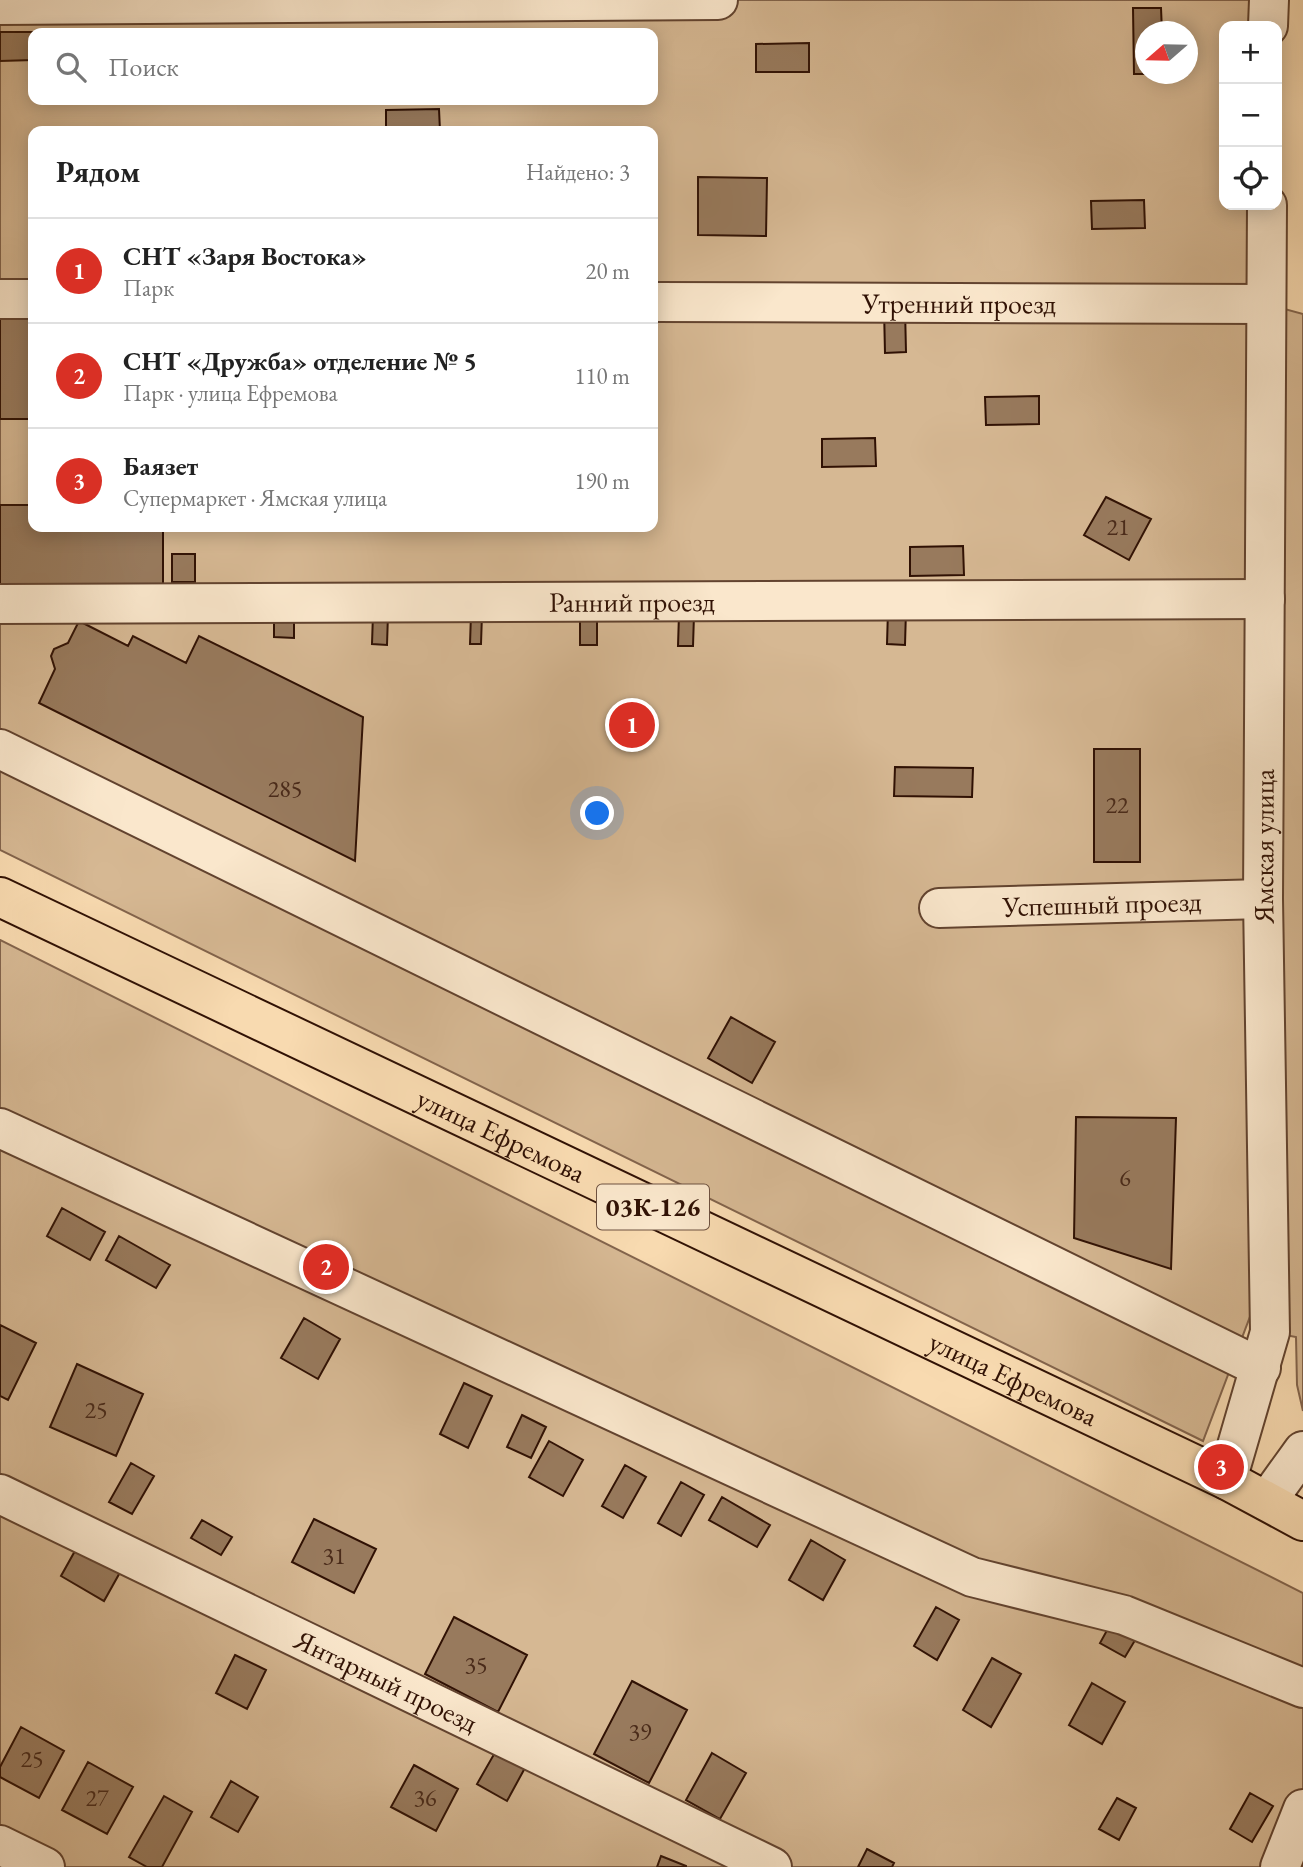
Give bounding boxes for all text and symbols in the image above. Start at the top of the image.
north arrow [1135,21,1198,84]
map controls [1219,21,1282,210]
button: + [1219,21,1282,84]
search box [28,28,658,105]
icon: search [52,48,90,86]
text: Поиск [108,50,179,84]
button: − [1219,84,1282,147]
button: locate [1219,147,1282,210]
text: Рядом [56,152,140,191]
text: Найдено: 3 [526,157,630,187]
text: СНТ «Заря Востока» [123,239,367,273]
text: 1 [73,256,85,286]
text: 20 m [585,256,630,286]
text: Парк [123,273,174,303]
street label: Утренний проезд [861,285,1056,321]
text: СНТ «Дружба» отделение № 5 [123,344,477,378]
text: 2 [73,361,85,391]
text: 110 m [574,361,630,391]
text: Парк · улица Ефремова [123,378,338,408]
text: Баязет [123,449,198,483]
text: 3 [73,466,85,496]
text: 190 m [574,466,630,496]
text: Супермаркет · Ямская улица [123,483,387,513]
house number: 21 [1106,511,1130,542]
street label: Ранний проезд [549,583,715,620]
pin: 1 [609,699,655,751]
street label: Ямская улица [1245,768,1282,925]
house number: 285 [268,773,302,804]
house number: 22 [1105,789,1129,820]
your location [580,796,614,830]
street label: Успешный проезд [1001,883,1202,924]
street label: улица Ефремова [411,1080,592,1191]
house number: 6 [1119,1162,1131,1193]
road number: 03К-126 [597,1184,709,1230]
pin: 2 [303,1241,349,1293]
street label: улица Ефремова [923,1323,1104,1434]
house number: 25 [84,1394,108,1425]
pin: 3 [1198,1441,1244,1493]
house number: 31 [322,1540,346,1571]
street label: Янтарный проезд [288,1621,484,1740]
house number: 35 [464,1649,488,1680]
house number: 39 [628,1716,652,1747]
house number: 25 [20,1743,44,1774]
house number: 27 [85,1782,109,1813]
house number: 36 [413,1782,437,1813]

